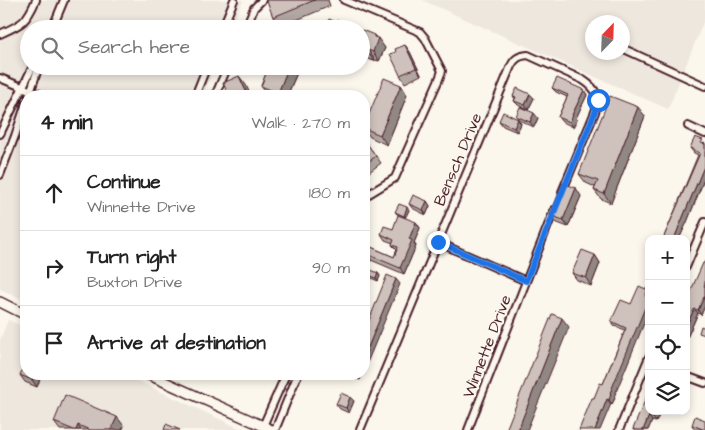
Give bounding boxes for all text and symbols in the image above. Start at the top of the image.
north arrow [585,15,630,60]
search box [20,20,370,75]
icon: search [38,34,66,62]
text: Search here [78,34,190,61]
route start [587,89,610,112]
text: 4 min [40,108,93,137]
street label: Bensch Drive [428,109,488,209]
text: Walk · 270 m [251,112,350,134]
text: Continue [87,169,161,196]
icon: ahead [40,179,68,207]
text: 180 m [309,182,350,204]
text: Winnette Drive [87,196,196,218]
route end [427,231,450,254]
map controls [645,235,690,415]
button: + [645,235,690,280]
text: Turn right [87,244,176,271]
icon: right [40,254,68,282]
text: 90 m [312,257,350,279]
text: Buxton Drive [87,271,182,293]
button: − [645,280,690,325]
street label: Winnette Drive [457,291,517,401]
button: locate [645,325,690,370]
icon: arrive [40,329,68,357]
text: Arrive at destination [87,330,266,357]
button: layers [645,370,690,415]

